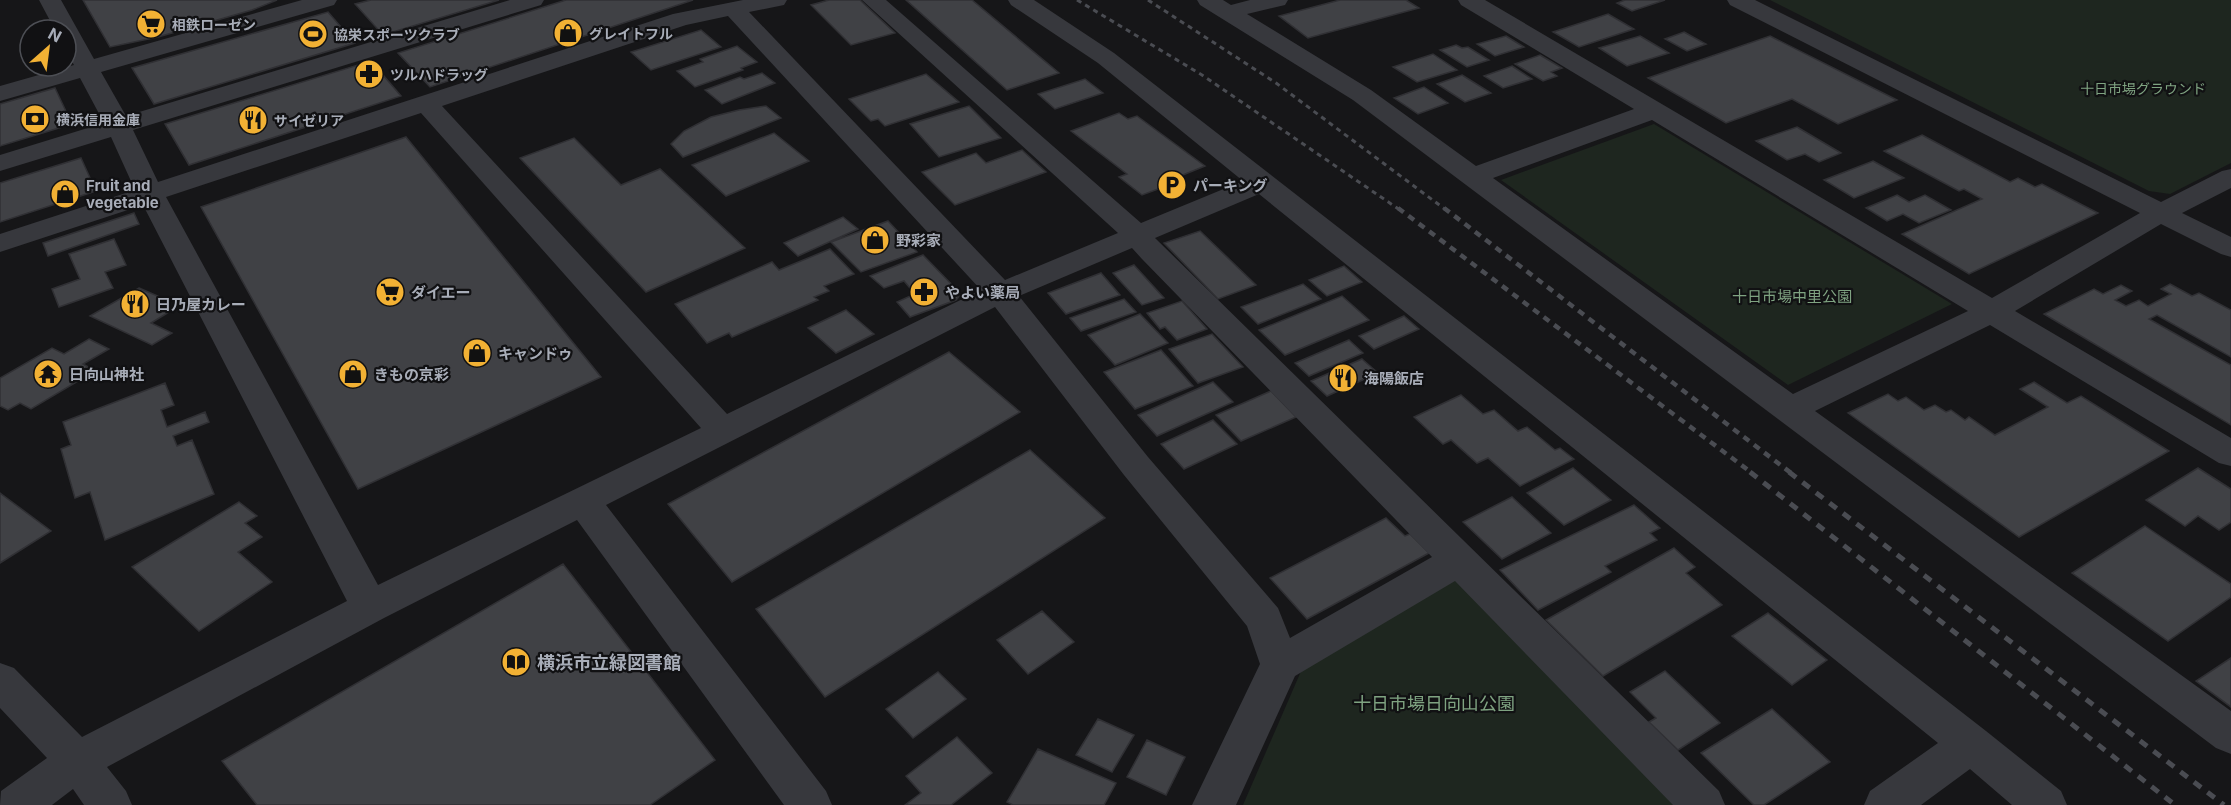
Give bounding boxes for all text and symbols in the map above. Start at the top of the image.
supermarket icon: 相鉄ローゼン [135,8,167,40]
place label: 相鉄ローゼン [172,16,256,33]
shop icon: グレイトフル [552,17,584,49]
north arrow [18,18,78,78]
sports icon: 協栄スポーツクラブ [297,18,329,50]
text: N [45,23,65,46]
place label: グレイトフル [589,25,673,42]
place label: 協栄スポーツクラブ [334,26,460,43]
pharmacy icon: ツルハドラッグ [353,58,385,90]
place label: ツルハドラッグ [390,66,488,83]
park label: 十日市場グラウンド [2080,80,2206,97]
bank icon: 横浜信用金庫 [19,103,51,135]
restaurant icon: サイゼリア [237,104,269,136]
place label: 横浜信用金庫 [56,111,140,128]
place label: サイゼリア [274,112,344,129]
parking icon: パーキング [1156,169,1188,201]
place label: Fruit and vegetable [86,176,159,212]
place label: パーキング [1193,176,1268,195]
shop icon: Fruit and vegetable [49,178,81,210]
shop icon: 野彩家 [859,224,891,256]
place label: 野彩家 [896,231,941,250]
supermarket icon: ダイエー [374,276,406,308]
pharmacy icon: やよい薬局 [908,276,940,308]
place label: ダイエー [411,283,471,302]
place label: やよい薬局 [945,283,1020,302]
park label: 十日市場中里公園 [1732,287,1852,306]
restaurant icon: 日乃屋カレー [119,288,151,320]
place label: 日乃屋カレー [156,295,246,314]
shop icon: キャンドゥ [461,337,493,369]
place label: キャンドゥ [498,344,573,363]
temple icon: 日向山神社 [32,358,64,390]
shop icon: きもの京彩 [337,358,369,390]
restaurant icon: 海陽飯店 [1327,362,1359,394]
place label: 日向山神社 [69,365,144,384]
place label: きもの京彩 [374,365,449,384]
place label: 海陽飯店 [1364,369,1424,388]
library icon: 横浜市立緑図書館 [500,646,532,678]
place label: 横浜市立緑図書館 [537,652,681,673]
park label: 十日市場日向山公園 [1353,693,1515,714]

